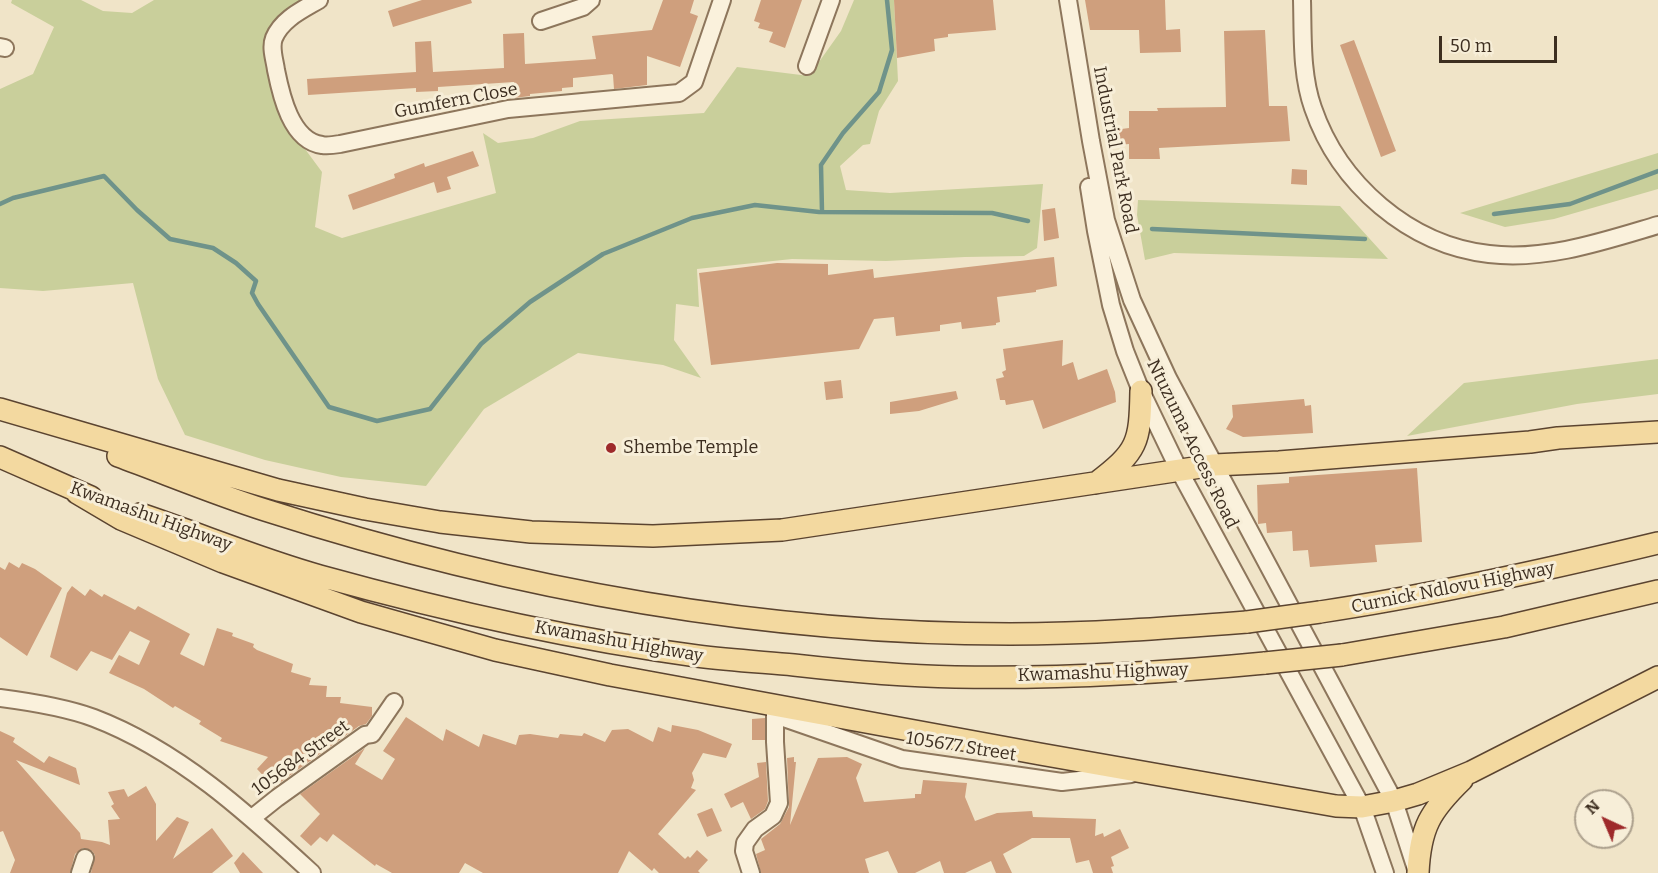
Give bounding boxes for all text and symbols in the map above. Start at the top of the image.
scale bar [1442,24,1560,62]
text: 50 m [1450,35,1492,57]
street label: Industrial Park Road [1088,64,1142,236]
street label: Gumfern Close [393,78,519,124]
street label: Ntuzuma Access Road [1142,356,1242,532]
place label: Shembe Temple [623,437,758,459]
marker: Shembe Temple [604,441,618,455]
street label: Kwamashu Highway [67,478,235,556]
street label: Curnick Ndlovu Highway [1349,558,1557,618]
street label: Kwamashu Highway [533,617,705,667]
street label: Kwamashu Highway [1017,659,1189,687]
street label: 105684 Street [248,716,354,800]
street label: 105677 Street [904,728,1018,766]
north arrow [1574,789,1634,849]
text: N [1581,796,1604,818]

